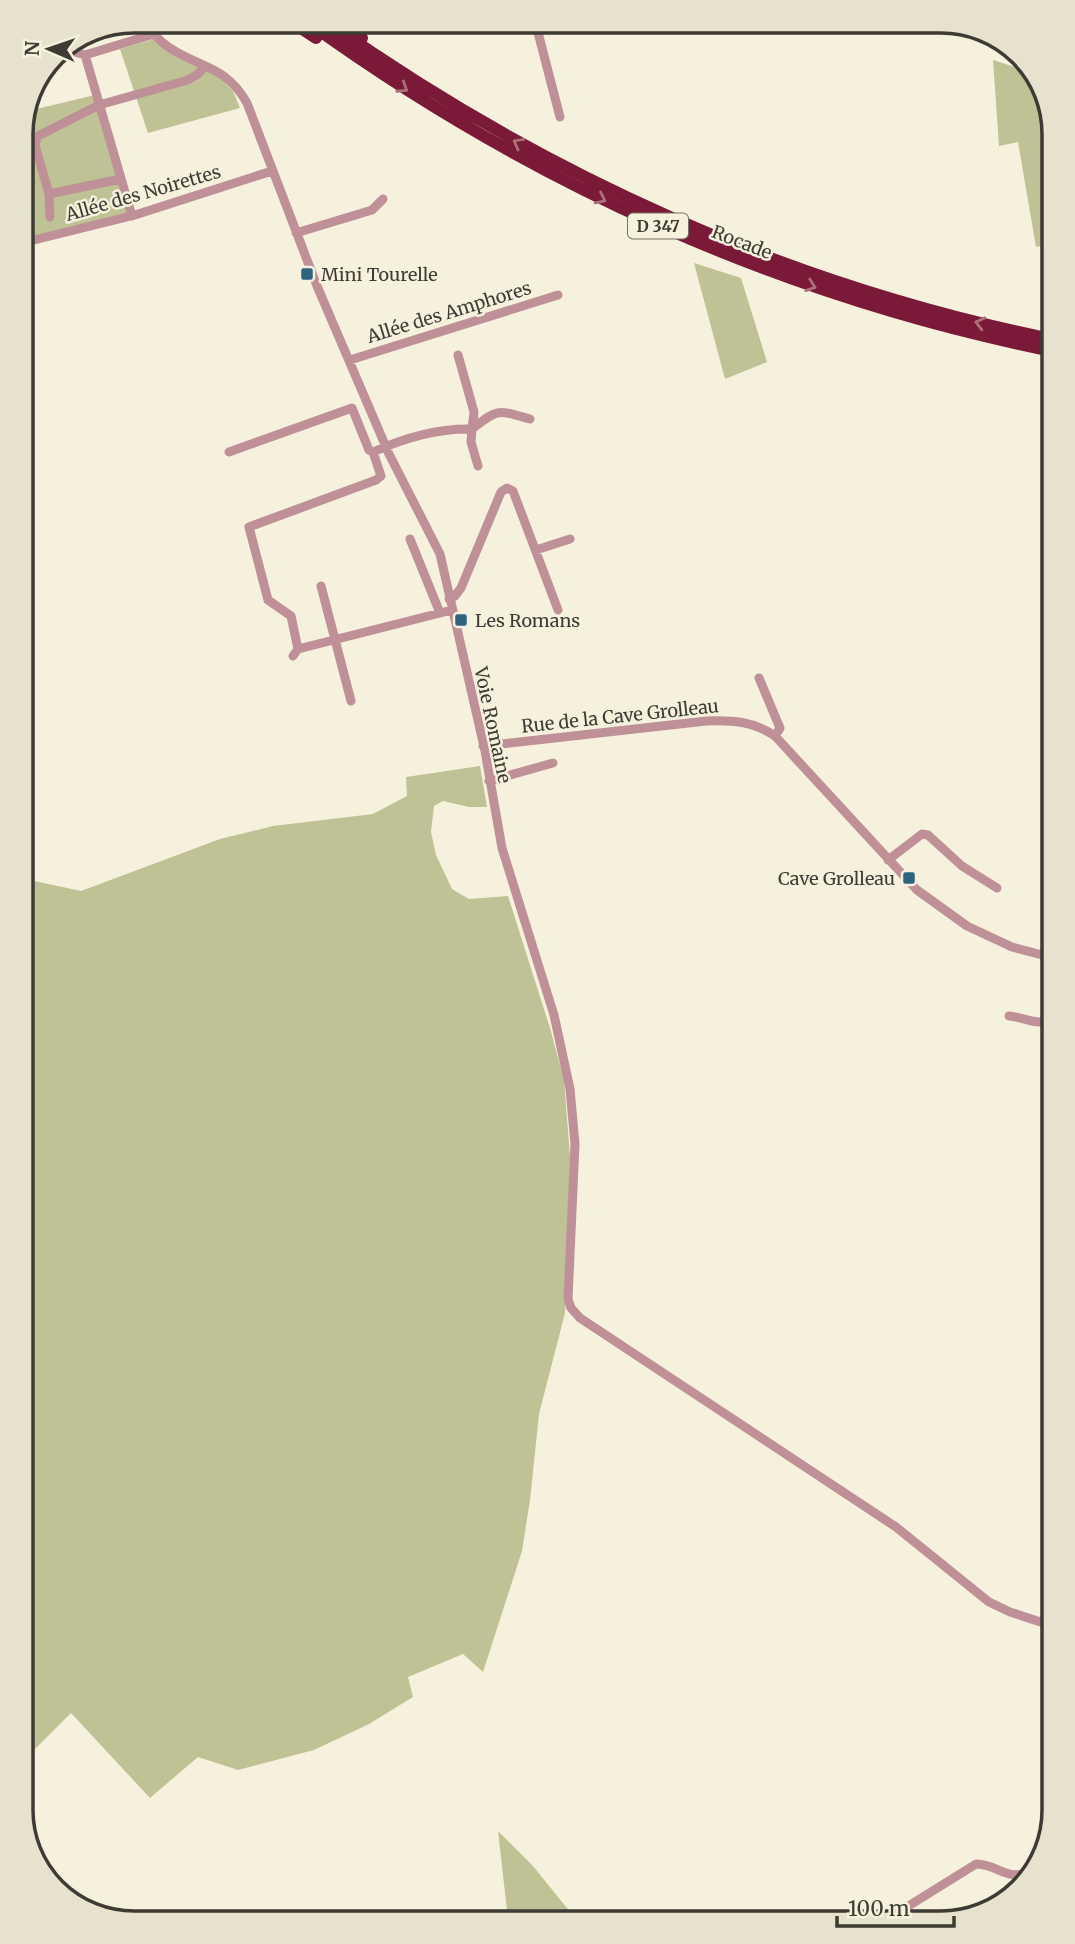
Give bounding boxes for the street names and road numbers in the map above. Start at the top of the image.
street label: Allée des Noirettes [62,160,223,226]
road number: D 347 [628,214,688,238]
street label: Rocade [709,220,775,264]
street label: Allée des Amphores [363,276,534,348]
street label: Voie Romaine [469,664,517,785]
street label: Rue de la Cave Grolleau [520,694,720,738]

